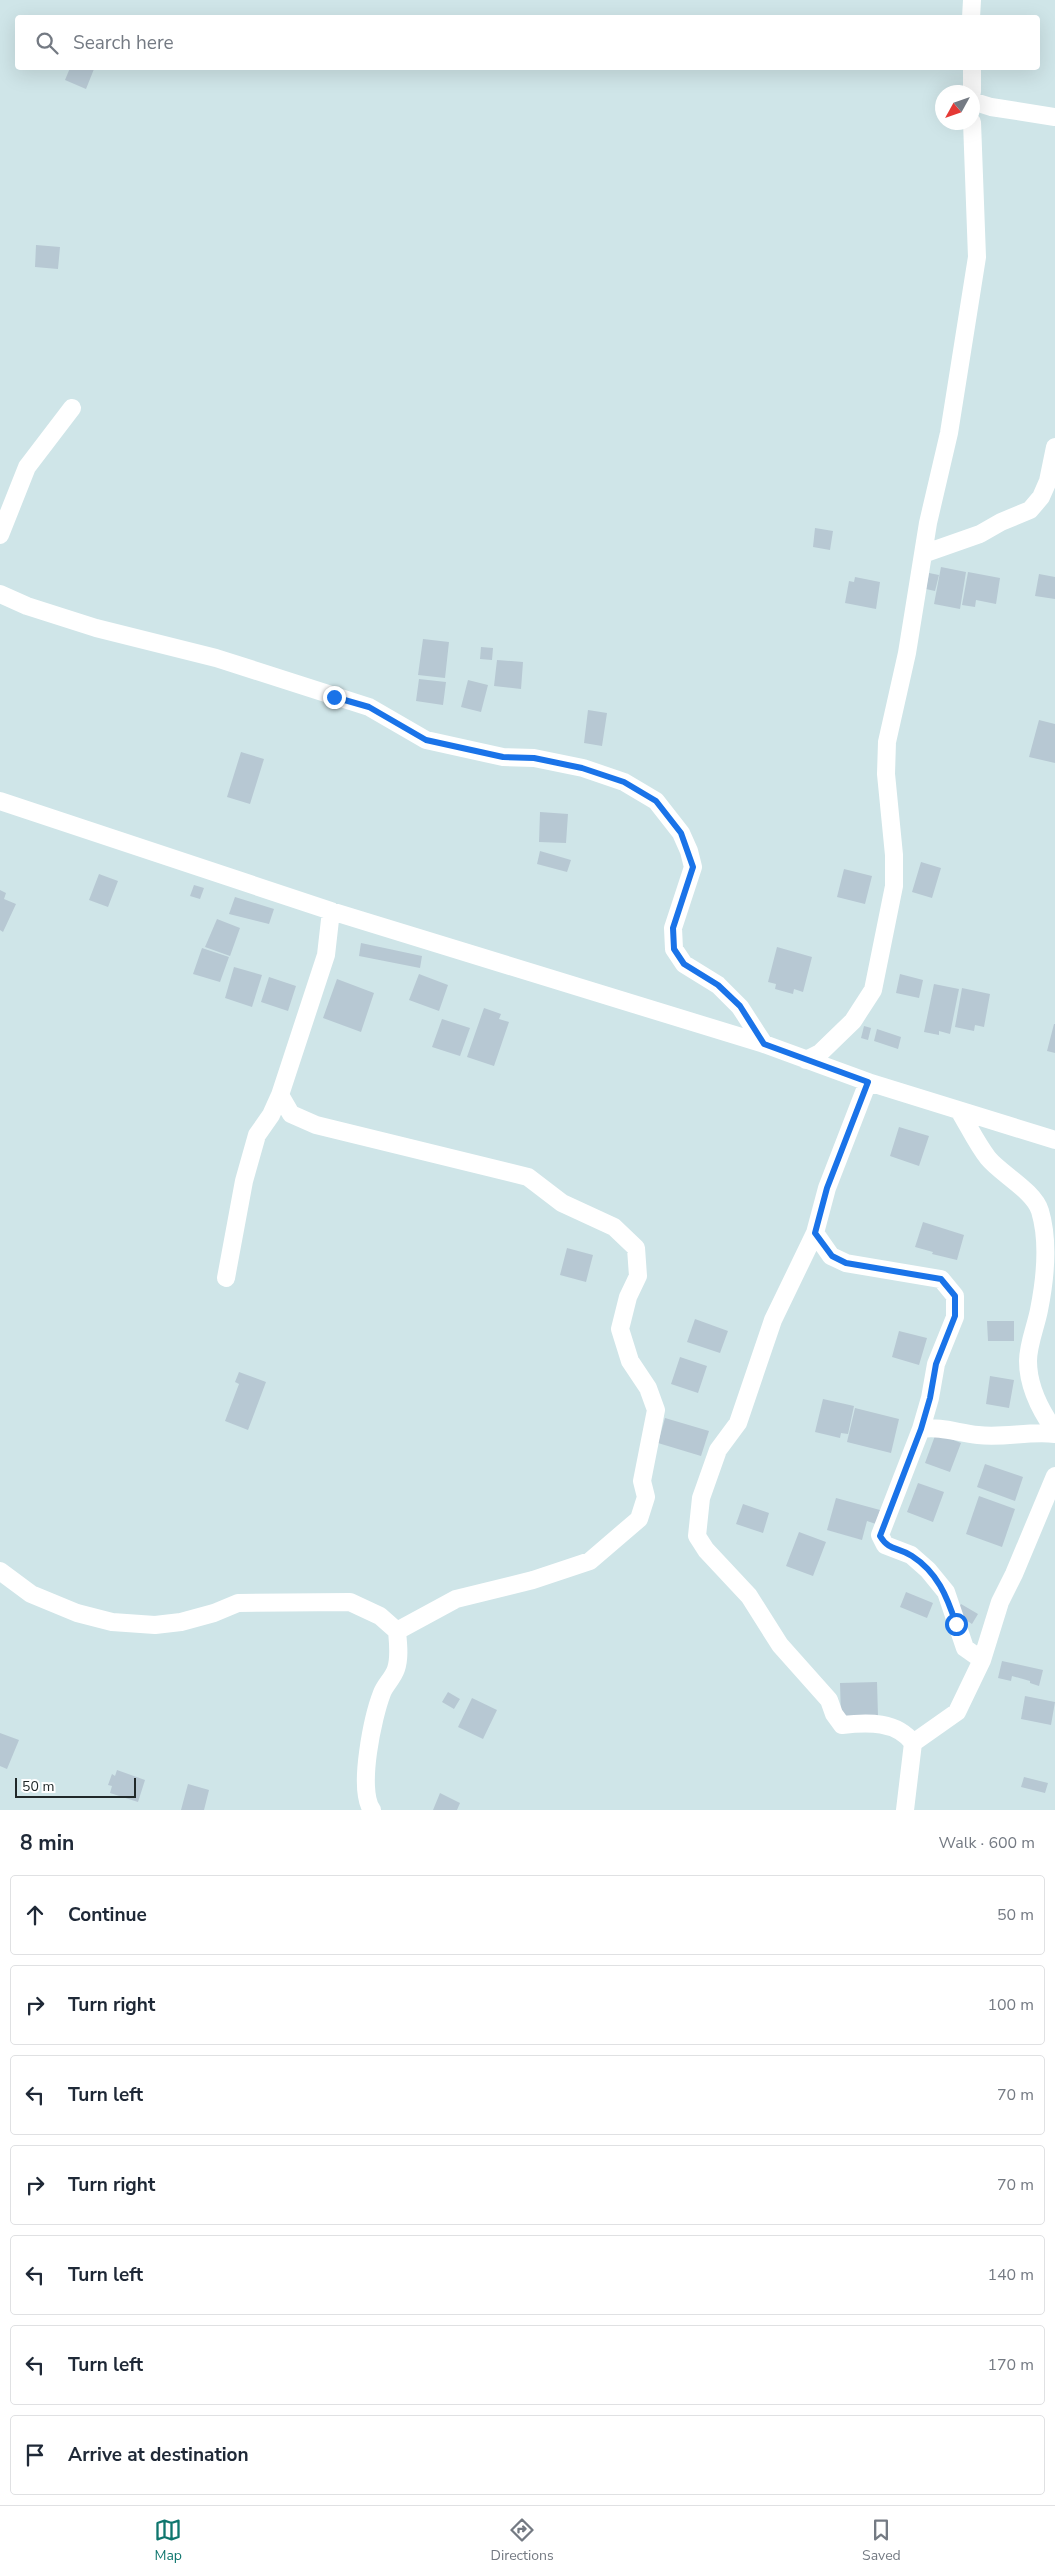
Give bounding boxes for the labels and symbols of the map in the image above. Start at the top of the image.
north arrow [935,85,980,130]
route end [323,686,346,709]
route start [945,1613,968,1636]
scale bar [15,1775,136,1798]

